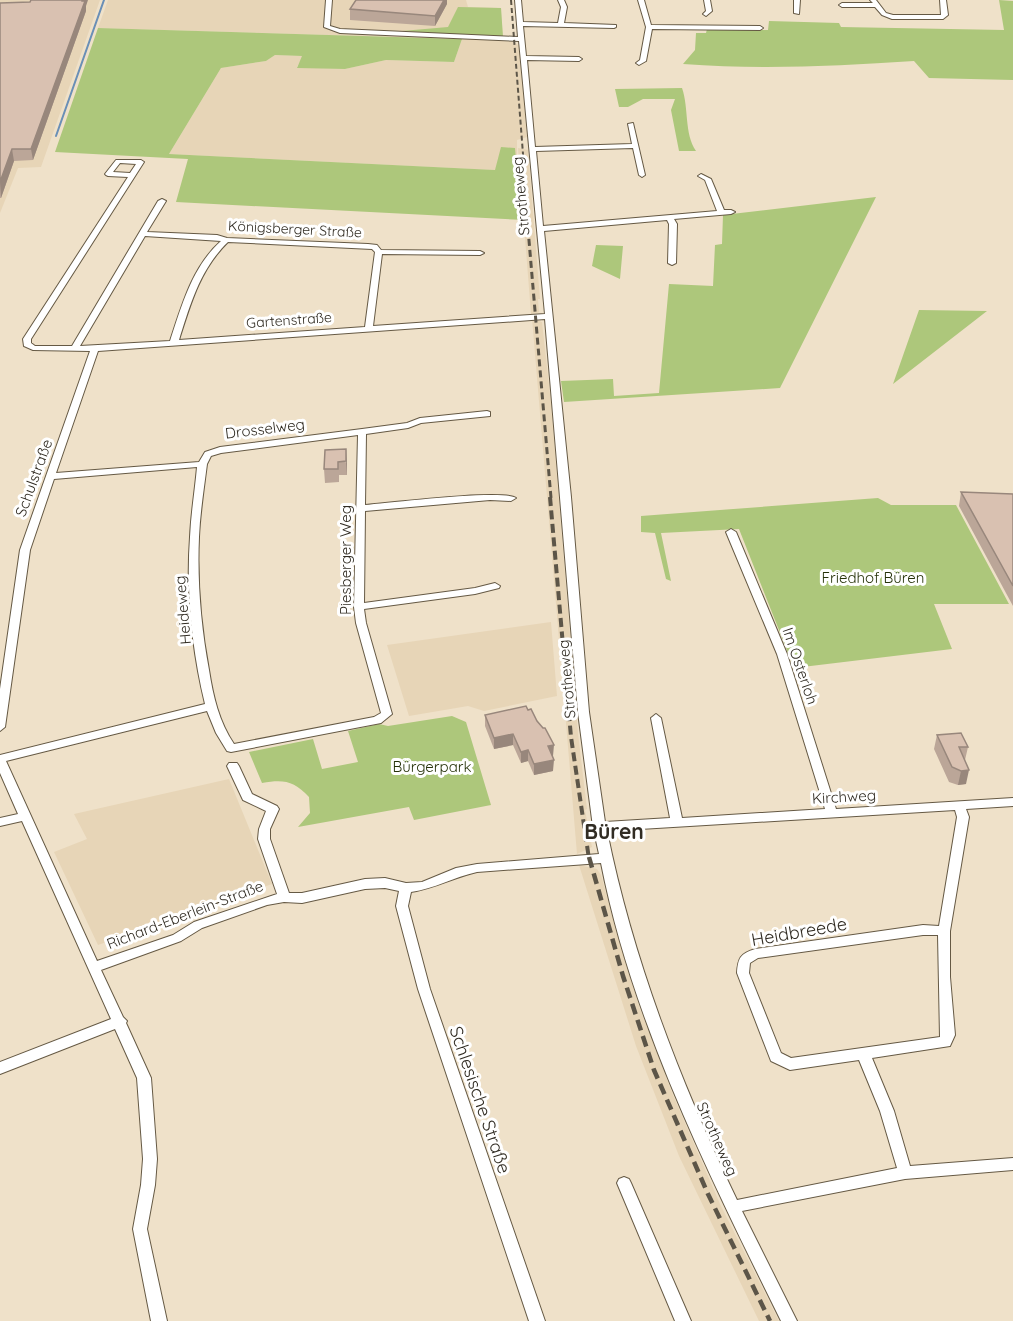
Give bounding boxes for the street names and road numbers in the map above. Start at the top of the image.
street label: Strotheweg [508,156,533,236]
street label: Königsberger Straße [228,217,362,241]
street label: Gartenstraße [246,308,333,332]
street label: Drosselweg [224,414,306,443]
street label: Schulstraße [11,436,56,519]
street label: Piesberger Weg [336,505,355,615]
street label: Heideweg [170,575,195,645]
street label: Im Osterloh [778,625,823,707]
street label: Strotheweg [554,639,579,719]
street label: Kirchweg [811,785,876,808]
street label: Richard-Eberlein-Straße [104,876,266,953]
street label: Heidbreede [749,912,849,951]
street label: Schlesische Straße [445,1023,516,1176]
street label: Strotheweg [693,1099,742,1179]

